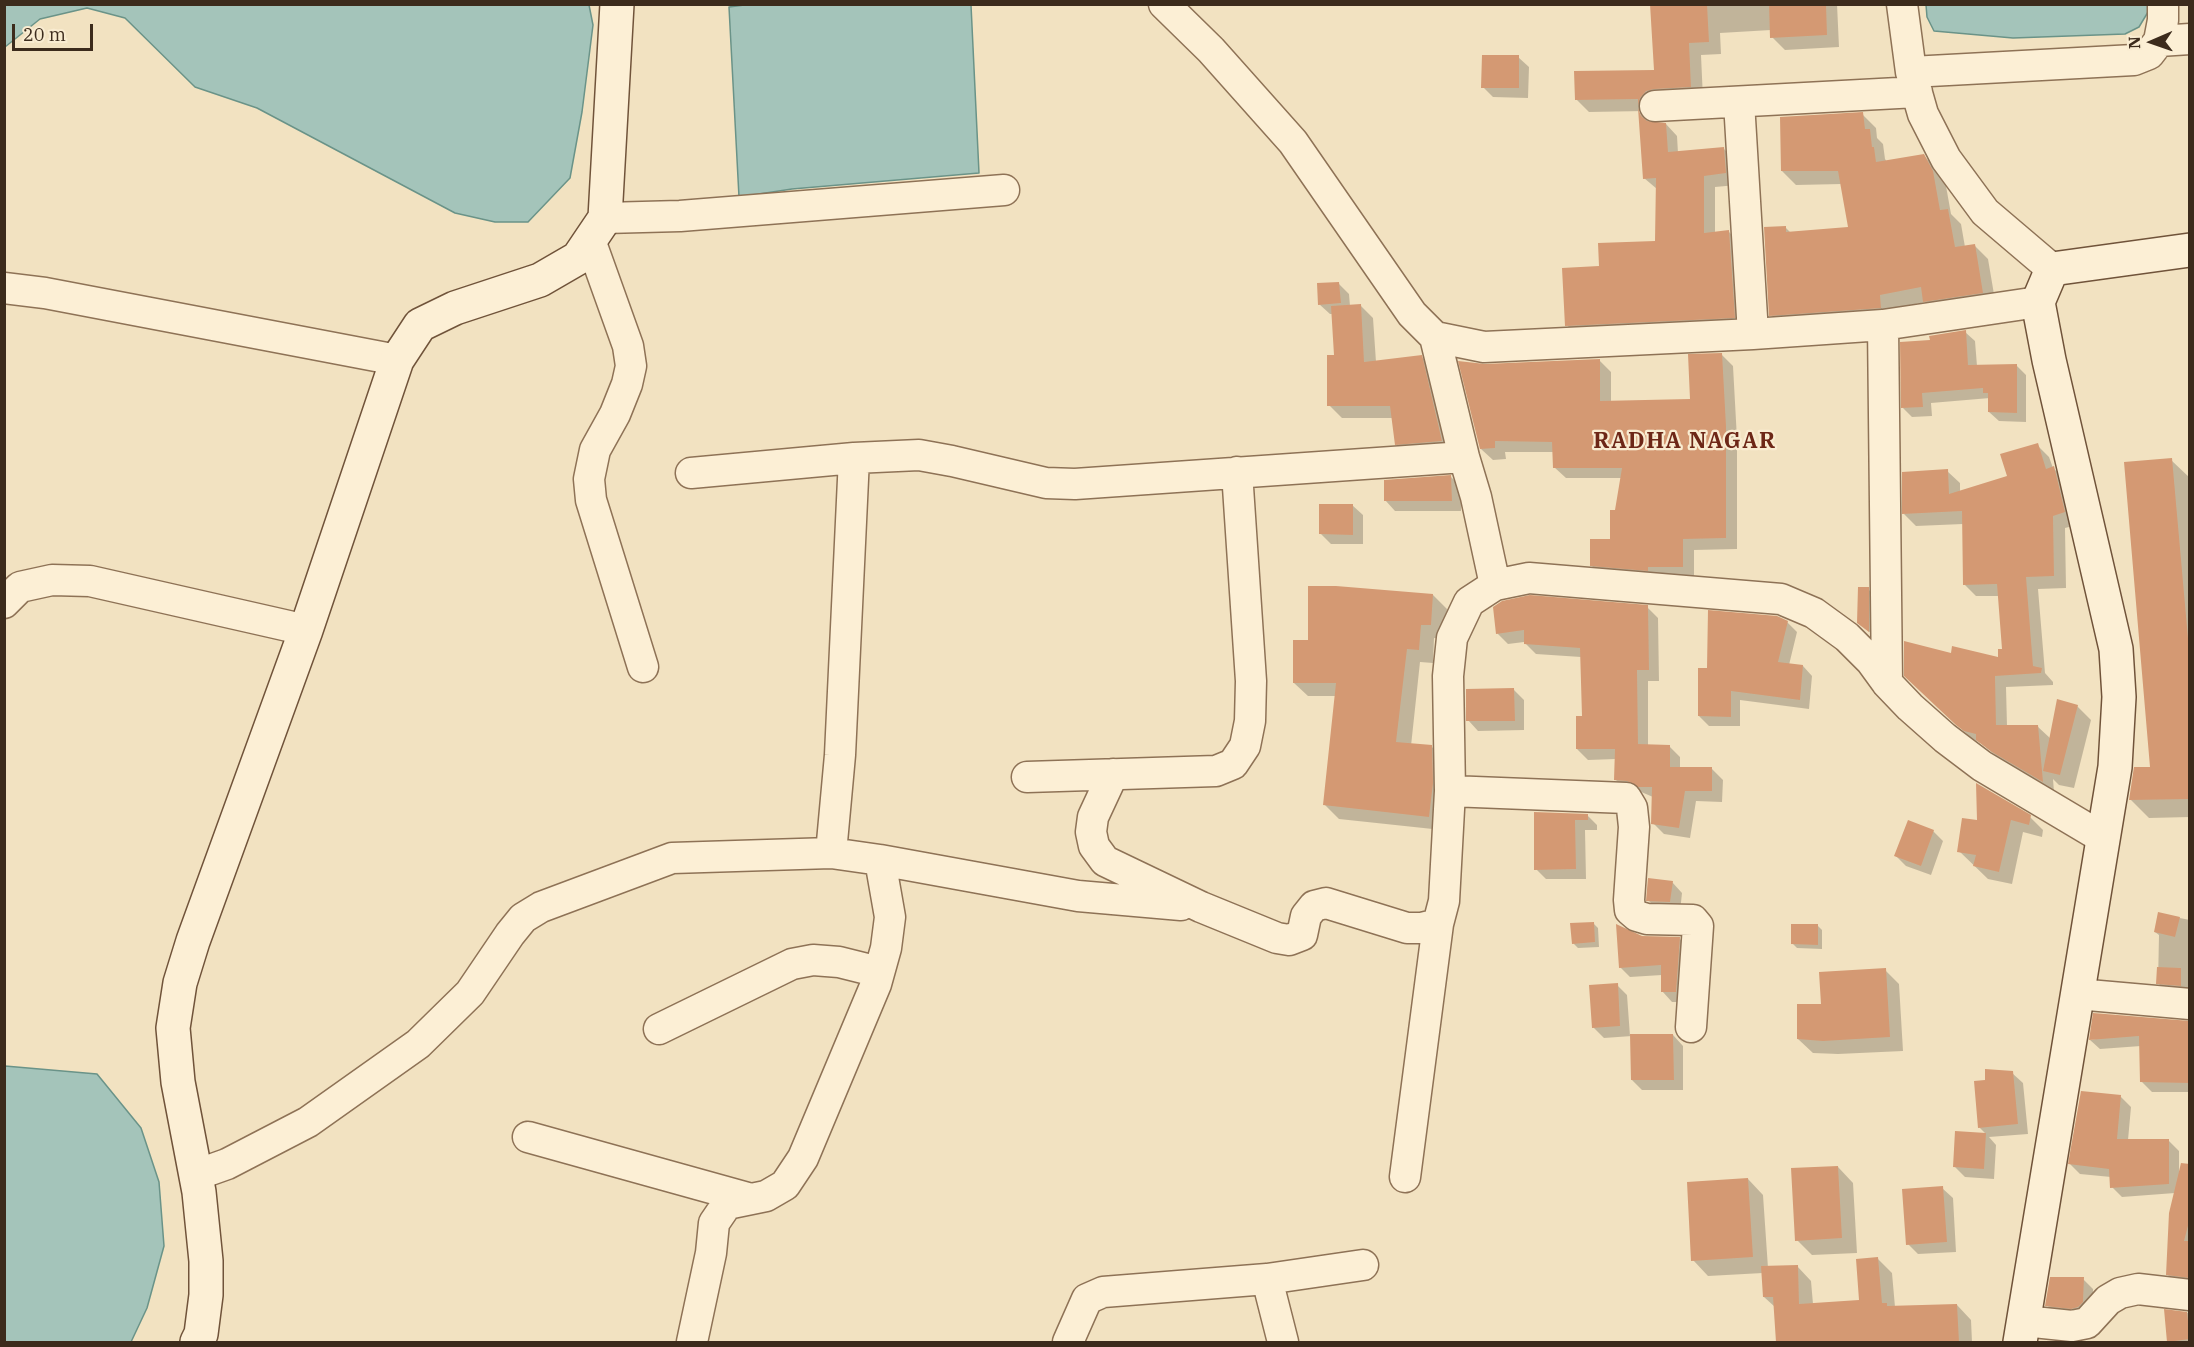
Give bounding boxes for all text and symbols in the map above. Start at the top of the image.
scale bar [15,12,96,50]
north arrow [2122,12,2182,72]
text: 20 m [23,23,66,46]
text: N [2124,36,2144,49]
district label: RADHA NAGAR [1593,429,1777,455]

